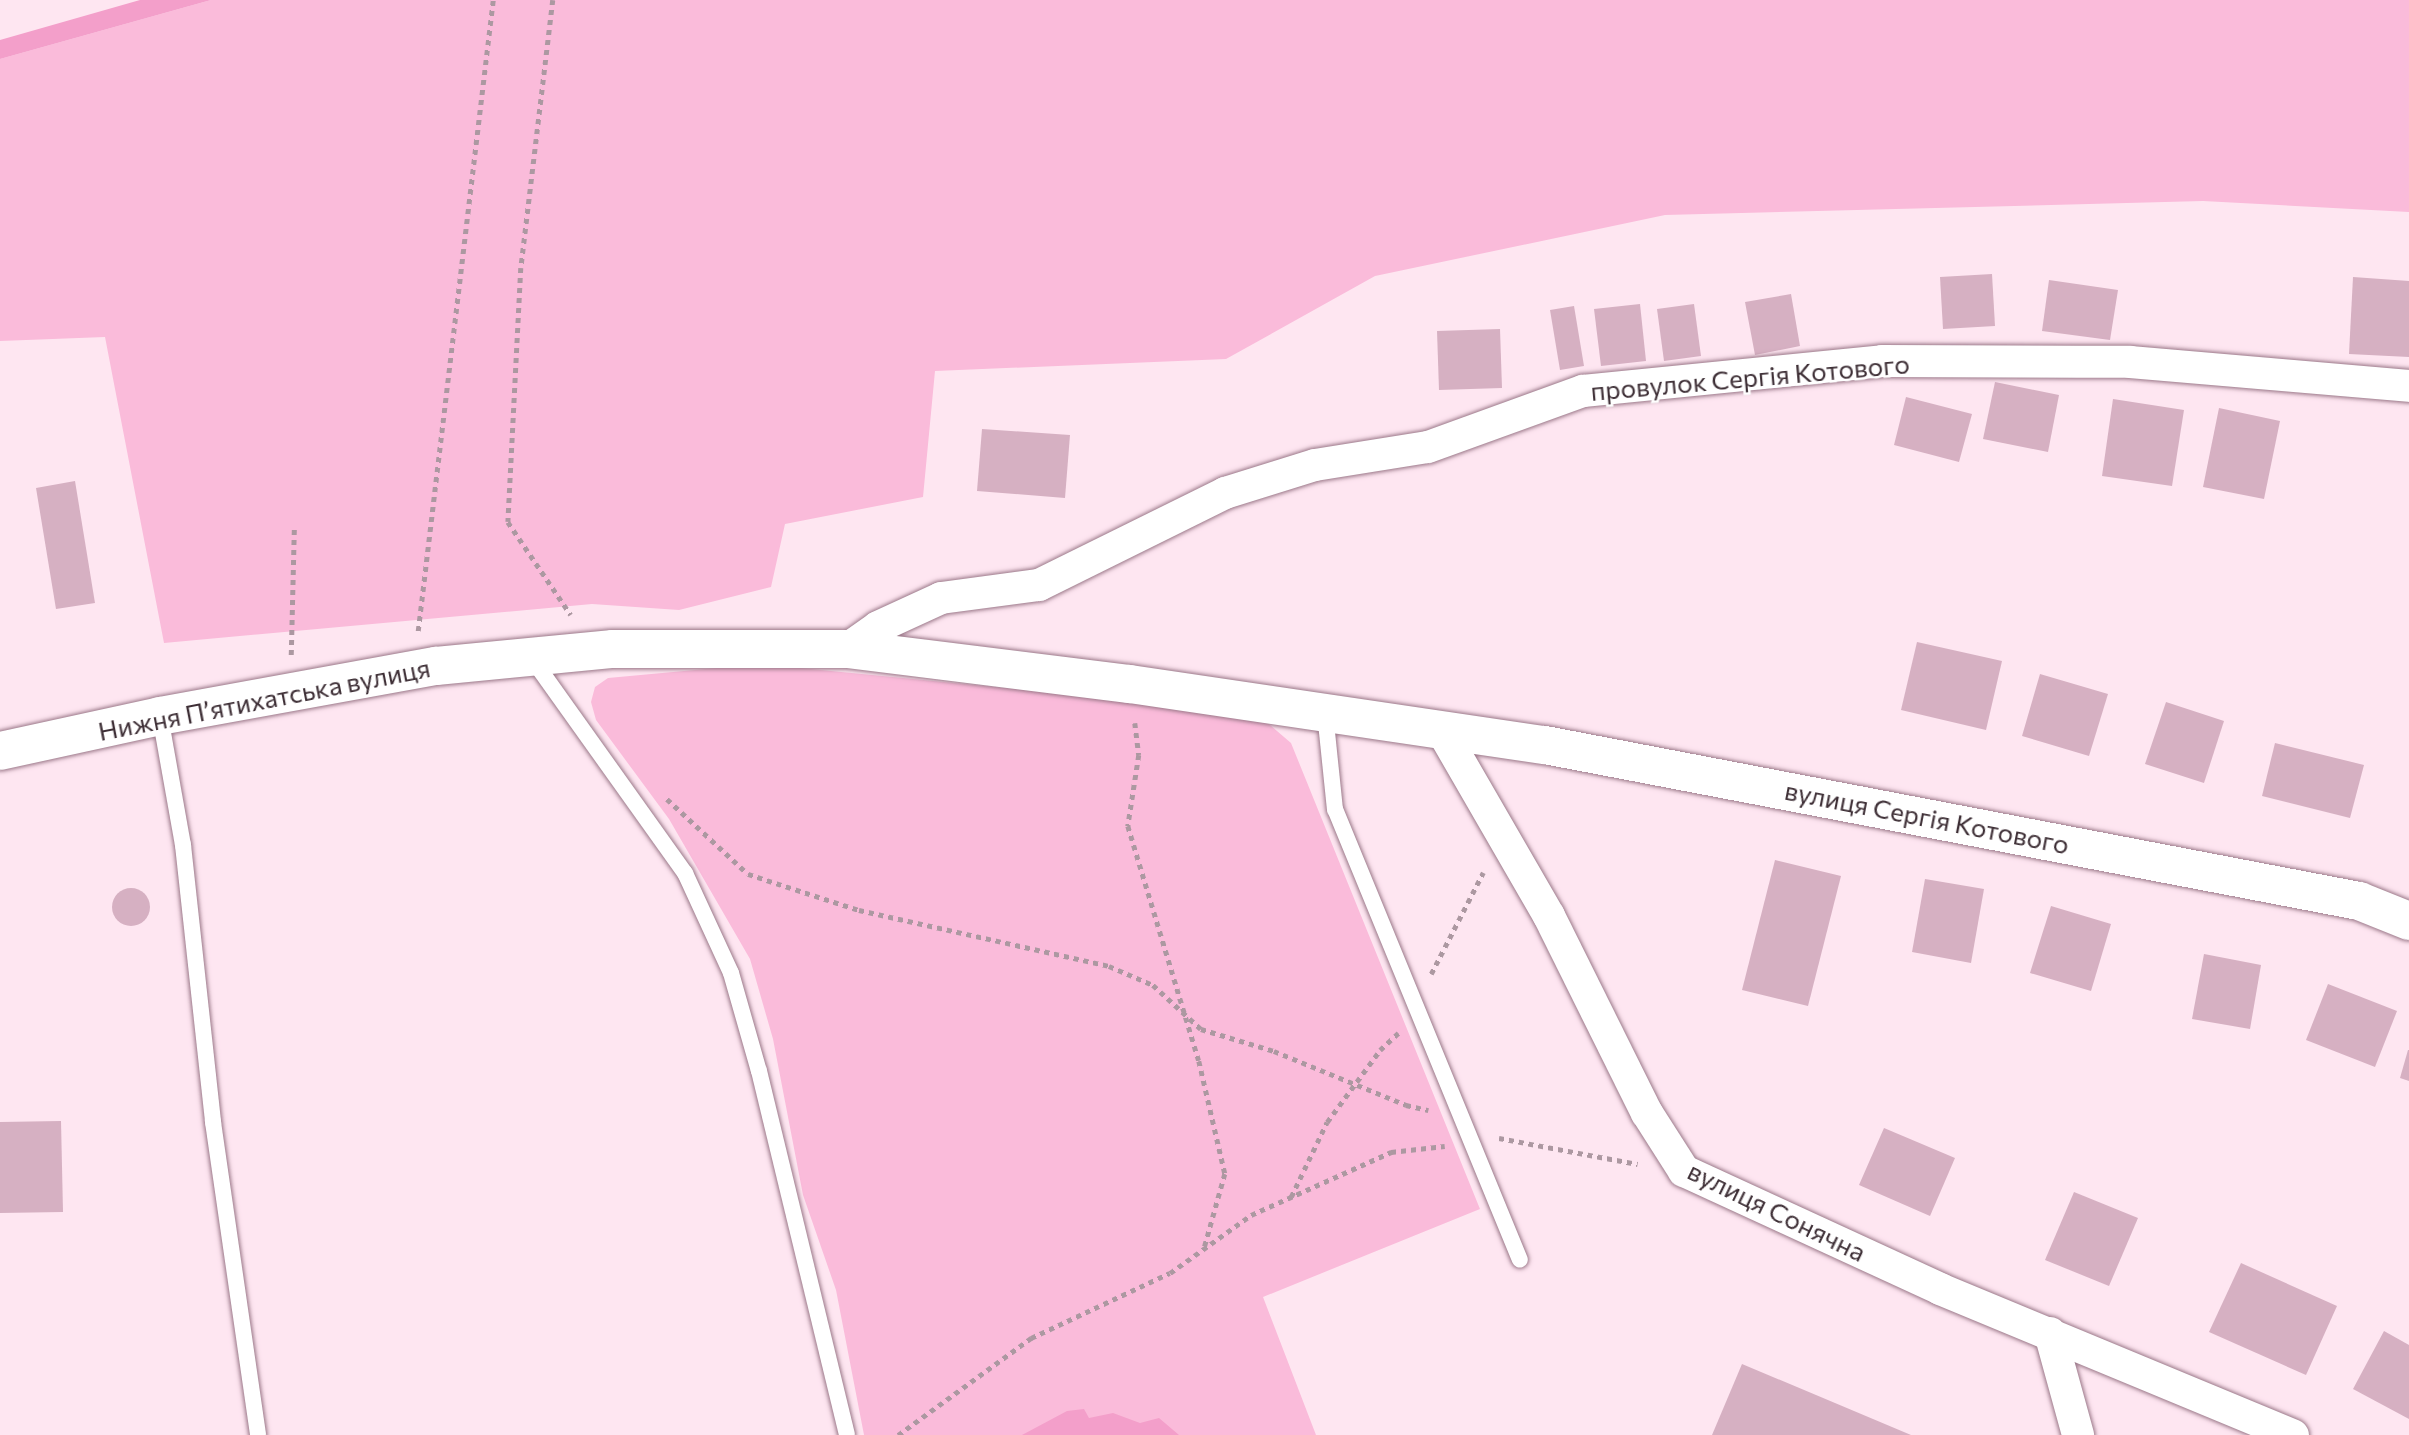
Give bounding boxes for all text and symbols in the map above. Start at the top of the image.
street label: провулок Сергія Котового [1589,348,1911,406]
street label: Нижня Пʼятихатська вулиця [95,651,433,747]
street label: вулиця Сергія Котового [1782,774,2072,860]
street label: вулиця Сонячна [1683,1154,1871,1268]

